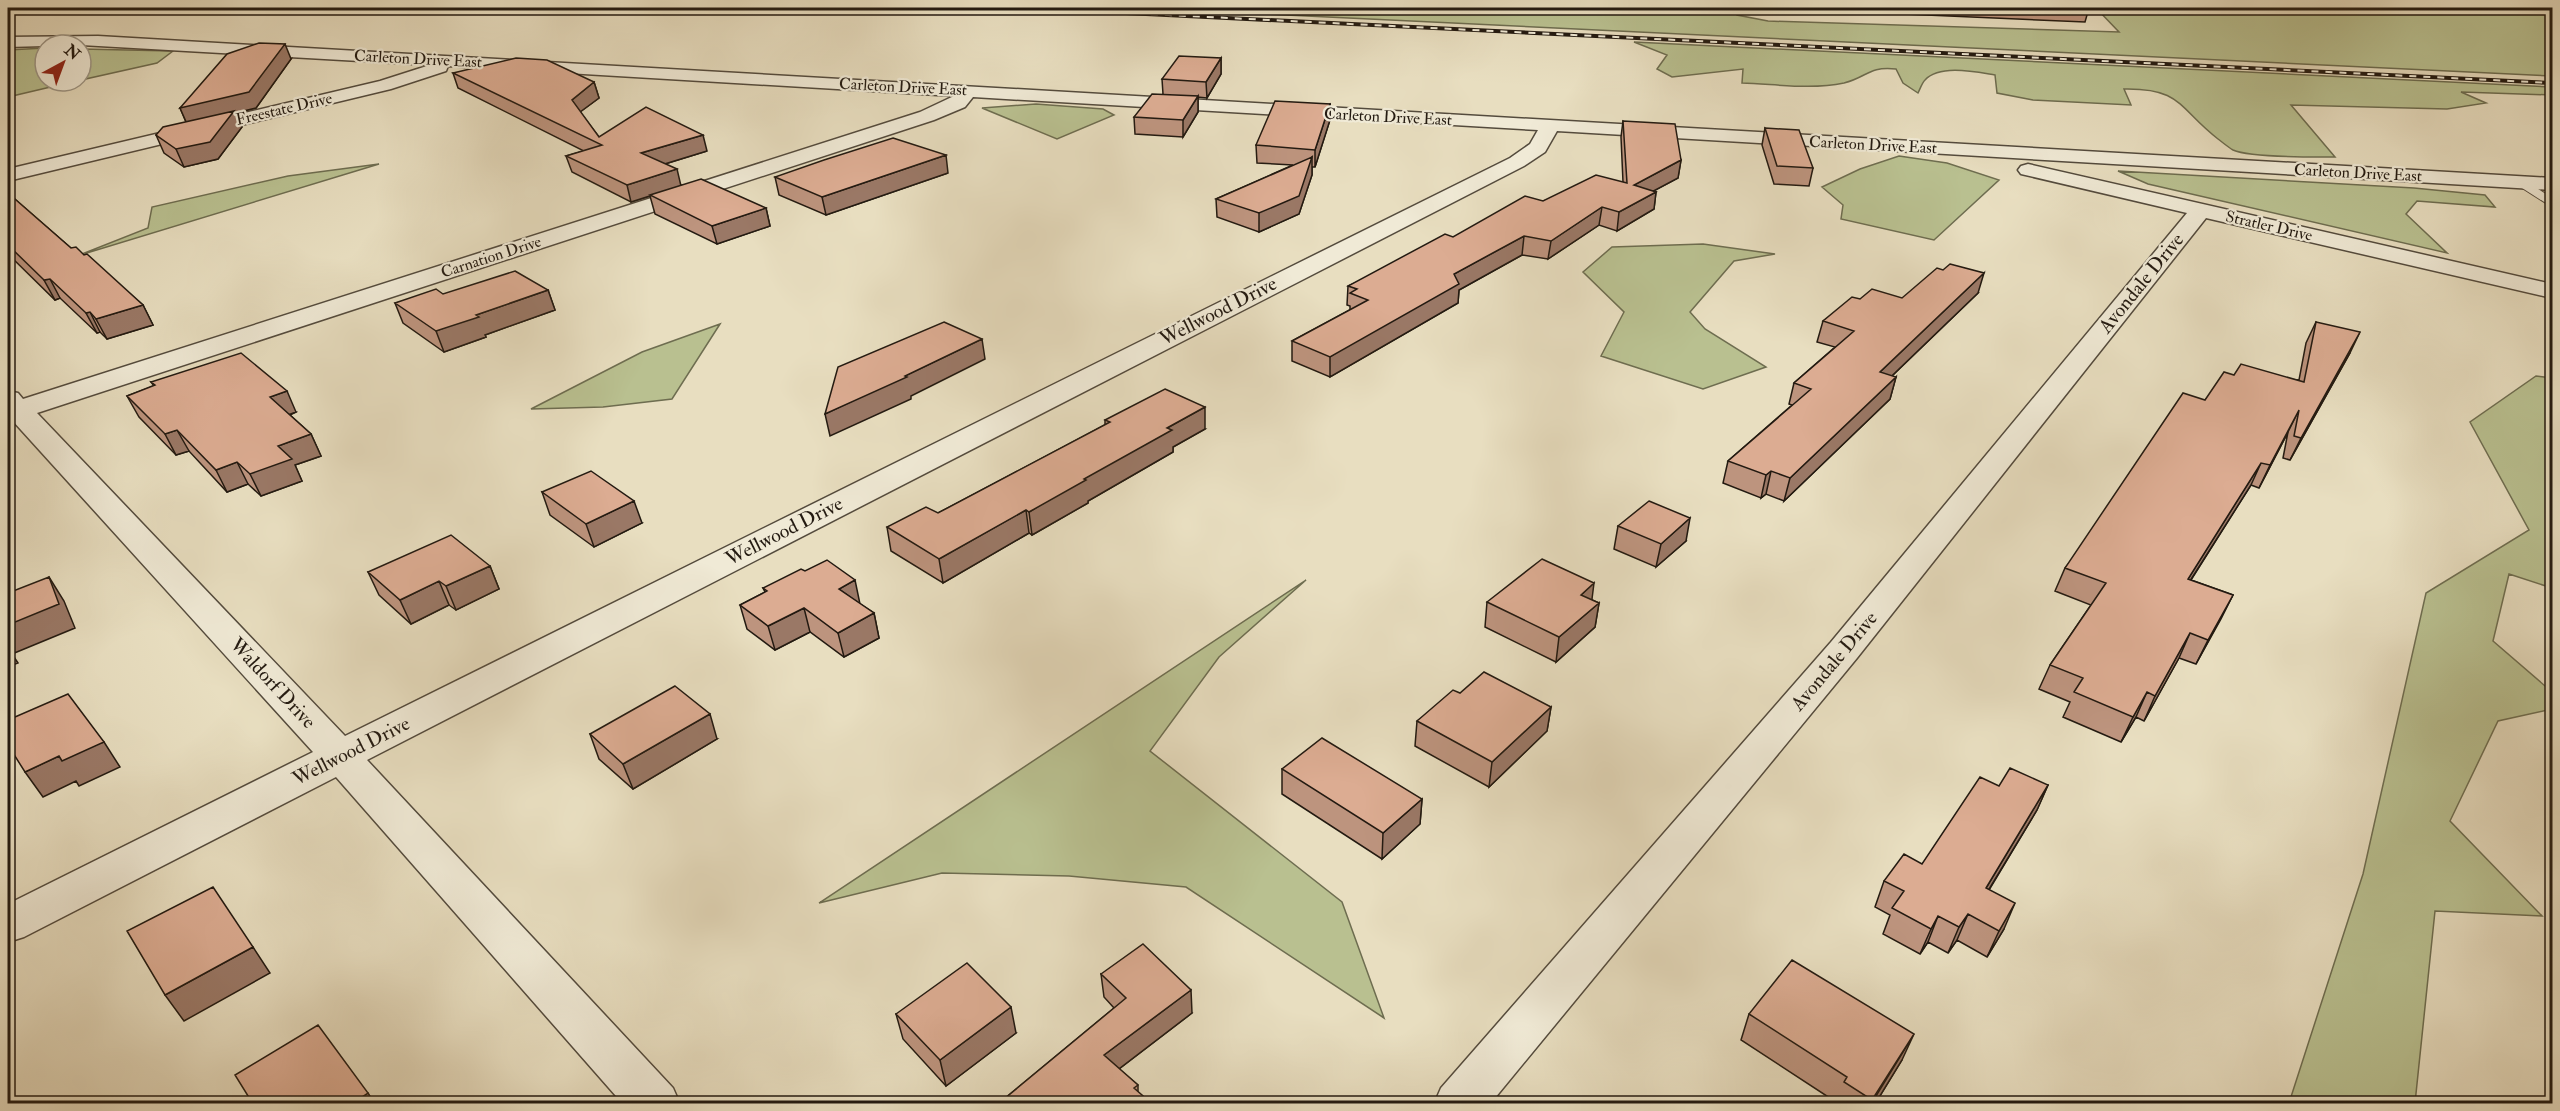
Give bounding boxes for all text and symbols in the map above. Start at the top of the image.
north arrow [33,33,93,93]
text: N [59,40,85,65]
street label: Carleton Drive East [354,46,482,72]
street label: Carleton Drive East [839,74,967,100]
street label: Freestate Drive [234,88,334,130]
street label: Carleton Drive East [1324,104,1452,130]
street label: Carleton Drive East [1809,132,1937,158]
street label: Carleton Drive East [2294,160,2422,186]
street label: Stratler Drive [2224,206,2315,246]
street label: Avondale Drive [2092,228,2189,339]
street label: Carnation Drive [438,231,544,283]
street label: Wellwood Drive [1154,271,1281,352]
street label: Wellwood Drive [720,491,847,572]
street label: Avondale Drive [1785,606,1883,717]
street label: Waldorf Drive [224,632,321,734]
street label: Wellwood Drive [287,711,414,792]

